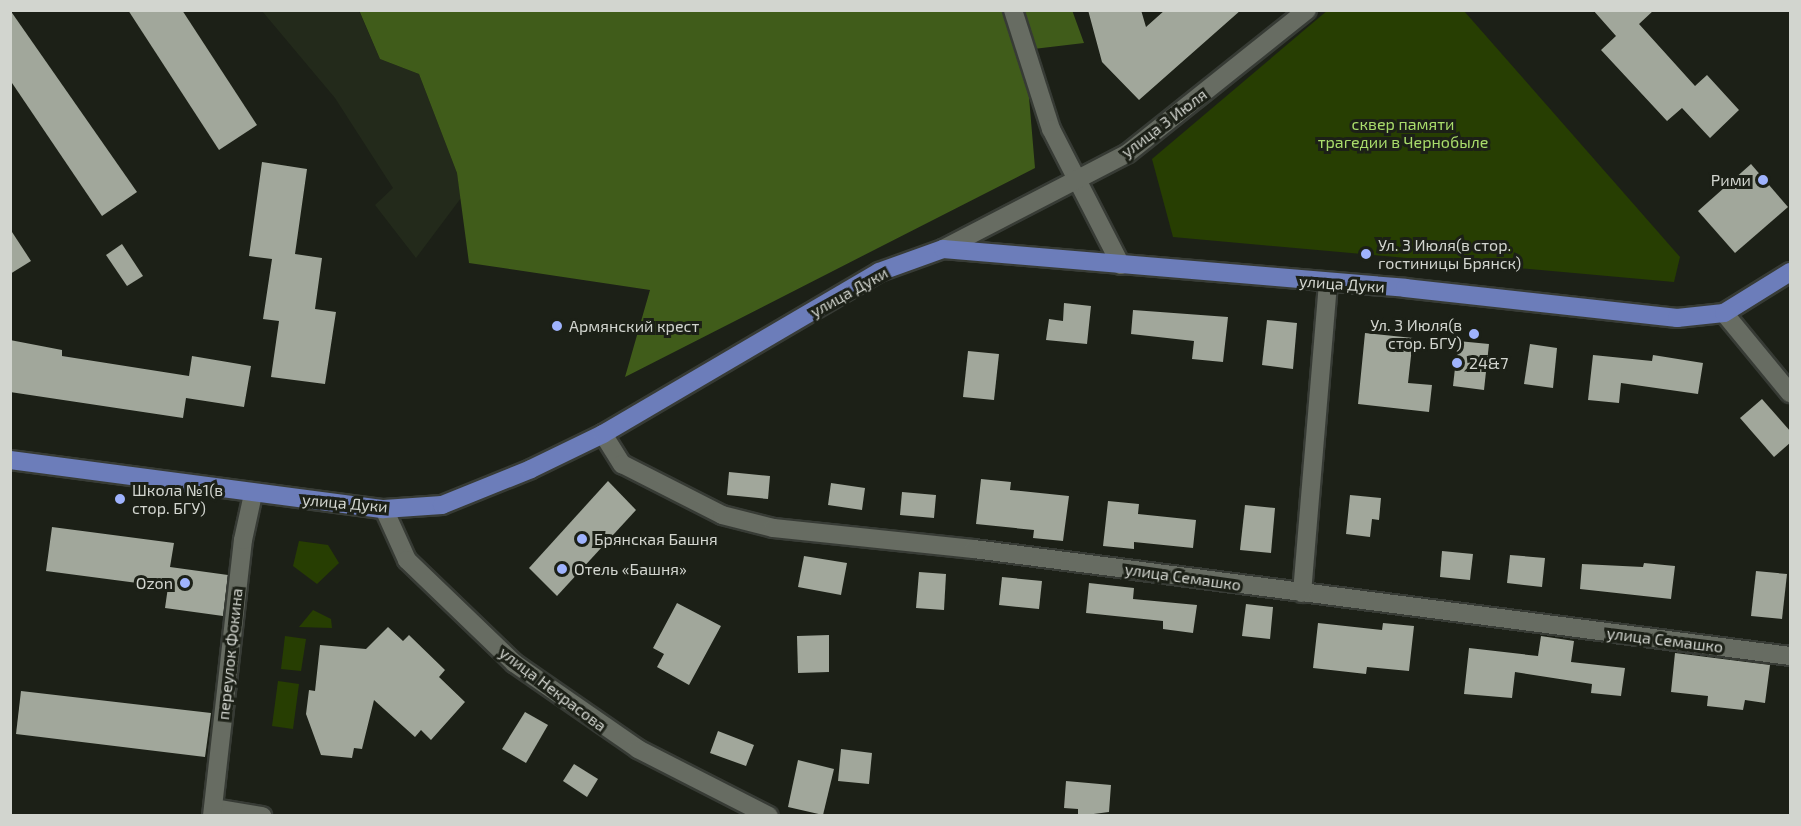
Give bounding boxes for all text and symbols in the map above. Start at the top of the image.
street label: улица 3 Июля [1117,85,1211,161]
park label: сквер памяти трагедии в Чернобыле [1318,114,1488,152]
place label: Рими [1711,170,1751,190]
marker: Рими [1756,173,1770,187]
place label: Ул. 3 Июля(в стор. гостиницы Брянск) [1378,235,1521,273]
marker: Ул. 3 Июля(в стор. гостиницы Брянск) [1359,247,1373,261]
street label: улица Дуки [807,263,891,321]
street label: улица Дуки [1299,271,1385,297]
place label: Ул. 3 Июля(в стор. БГУ) [1370,315,1462,353]
place label: Армянский крест [569,316,699,336]
marker: Армянский крест [550,319,564,333]
marker: Ул. 3 Июля(в стор. БГУ) [1467,327,1481,341]
place label: 24&7 [1469,353,1508,373]
marker: 24&7 [1450,356,1464,370]
place label: Школа №1(в стор. БГУ) [132,480,223,518]
street label: улица Дуки [301,490,389,516]
marker: Школа №1(в стор. БГУ) [113,492,127,506]
place label: Брянская Башня [594,529,718,549]
marker: Брянская Башня [575,532,589,546]
place label: Отель «Башня» [574,559,687,579]
street label: улица Семашко [1124,559,1242,595]
marker: Отель «Башня» [555,562,569,576]
place label: Ozon [136,573,173,593]
marker: Ozon [178,576,192,590]
street label: переулок Фокина [214,587,246,721]
street label: улица Семашко [1606,623,1724,657]
street label: улица Некрасова [496,643,610,735]

